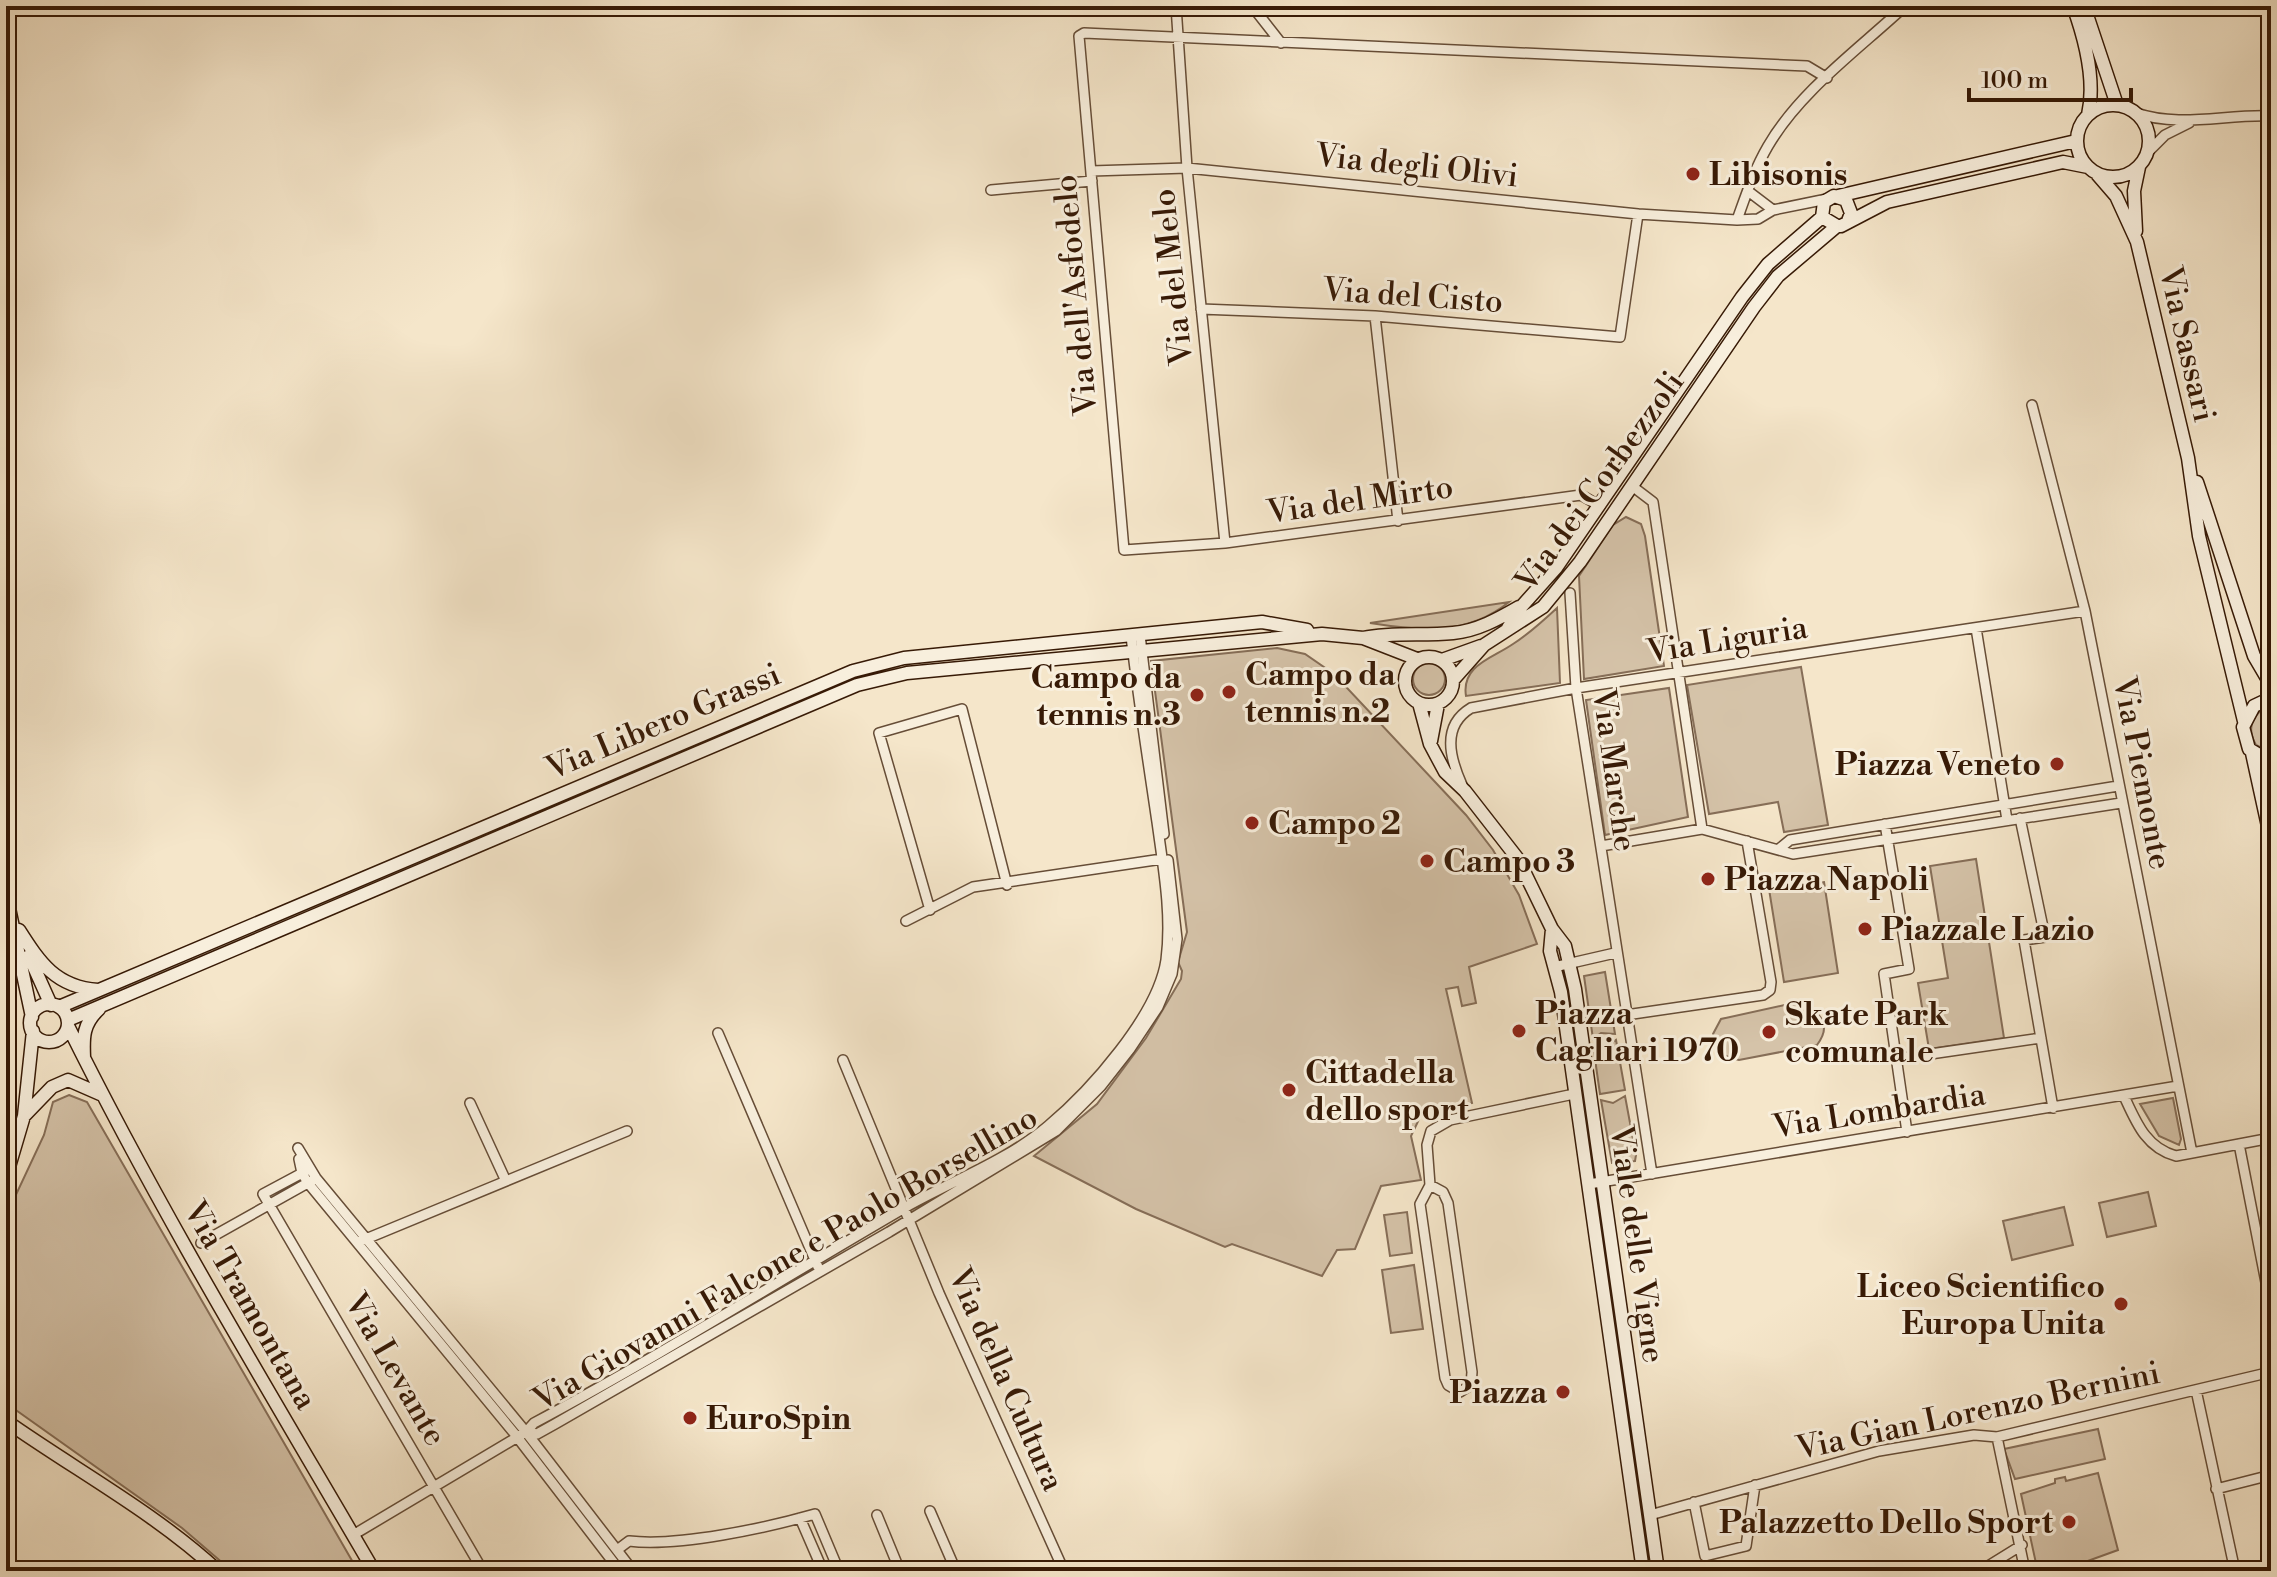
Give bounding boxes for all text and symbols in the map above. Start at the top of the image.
scale bar [1969,52,2131,102]
text: 100 m [1981,66,2048,96]
street label: Via degli Olivi [1313,135,1520,197]
place label: Libisonis [1709,155,1848,195]
marker: Libisonis [1684,165,1702,183]
street label: Via dell'Asfodelo [1046,173,1107,418]
street label: Via del Melo [1144,187,1202,368]
street label: Via Sassari [2150,262,2224,426]
street label: Via del Cisto [1320,270,1504,322]
street label: Via dei Corbezzoli [1506,364,1693,600]
street label: Via del Mirto [1264,467,1456,533]
street label: Via Liguria [1643,607,1811,673]
street label: Via Libero Grassi [539,655,787,790]
place label: Campo da tennis n.2 [1245,655,1396,732]
place label: Campo da tennis n.3 [1030,658,1182,735]
street label: Via Piemonte [2104,673,2180,873]
marker: Campo da tennis n.2 [1220,683,1238,701]
street label: Via Marche [1583,685,1645,854]
marker: Campo da tennis n.3 [1188,686,1206,704]
place label: Piazza Veneto [1835,745,2041,785]
marker: Piazza Veneto [2048,755,2066,773]
place label: Campo 2 [1268,804,1401,844]
marker: Campo 2 [1243,814,1261,832]
place label: Campo 3 [1443,842,1575,882]
marker: Campo 3 [1418,852,1436,870]
place label: Piazza Napoli [1724,860,1929,900]
marker: Piazza Napoli [1699,870,1717,888]
place label: Piazzale Lazio [1881,910,2095,950]
marker: Piazzale Lazio [1856,920,1874,938]
place label: Piazza Cagliari 1970 [1535,994,1739,1071]
place label: Skate Park comunale [1785,995,1949,1072]
marker: Piazza Cagliari 1970 [1510,1022,1528,1040]
marker: Skate Park comunale [1760,1023,1778,1041]
place label: Cittadella dello sport [1305,1053,1469,1130]
street label: Via Lombardia [1769,1074,1989,1148]
marker: Cittadella dello sport [1280,1081,1298,1099]
street label: Via Giovanni Falcone e Paolo Borsellino [525,1098,1045,1421]
street label: Viale delle Vigne [1600,1122,1673,1366]
street label: Via Tramontana [174,1193,326,1417]
street label: Via della Cultura [939,1261,1073,1498]
place label: Liceo Scientifico Europa Unita [1857,1267,2106,1344]
street label: Via Levante [335,1285,455,1453]
marker: Liceo Scientifico Europa Unita [2112,1295,2130,1313]
street label: Via Gian Lorenzo Bernini [1792,1353,2164,1469]
place label: Piazza [1449,1373,1548,1413]
marker: Piazza [1554,1383,1572,1401]
place label: EuroSpin [706,1399,851,1439]
marker: EuroSpin [681,1409,699,1427]
place label: Palazzetto Dello Sport [1719,1503,2054,1543]
marker: Palazzetto Dello Sport [2060,1513,2078,1531]

